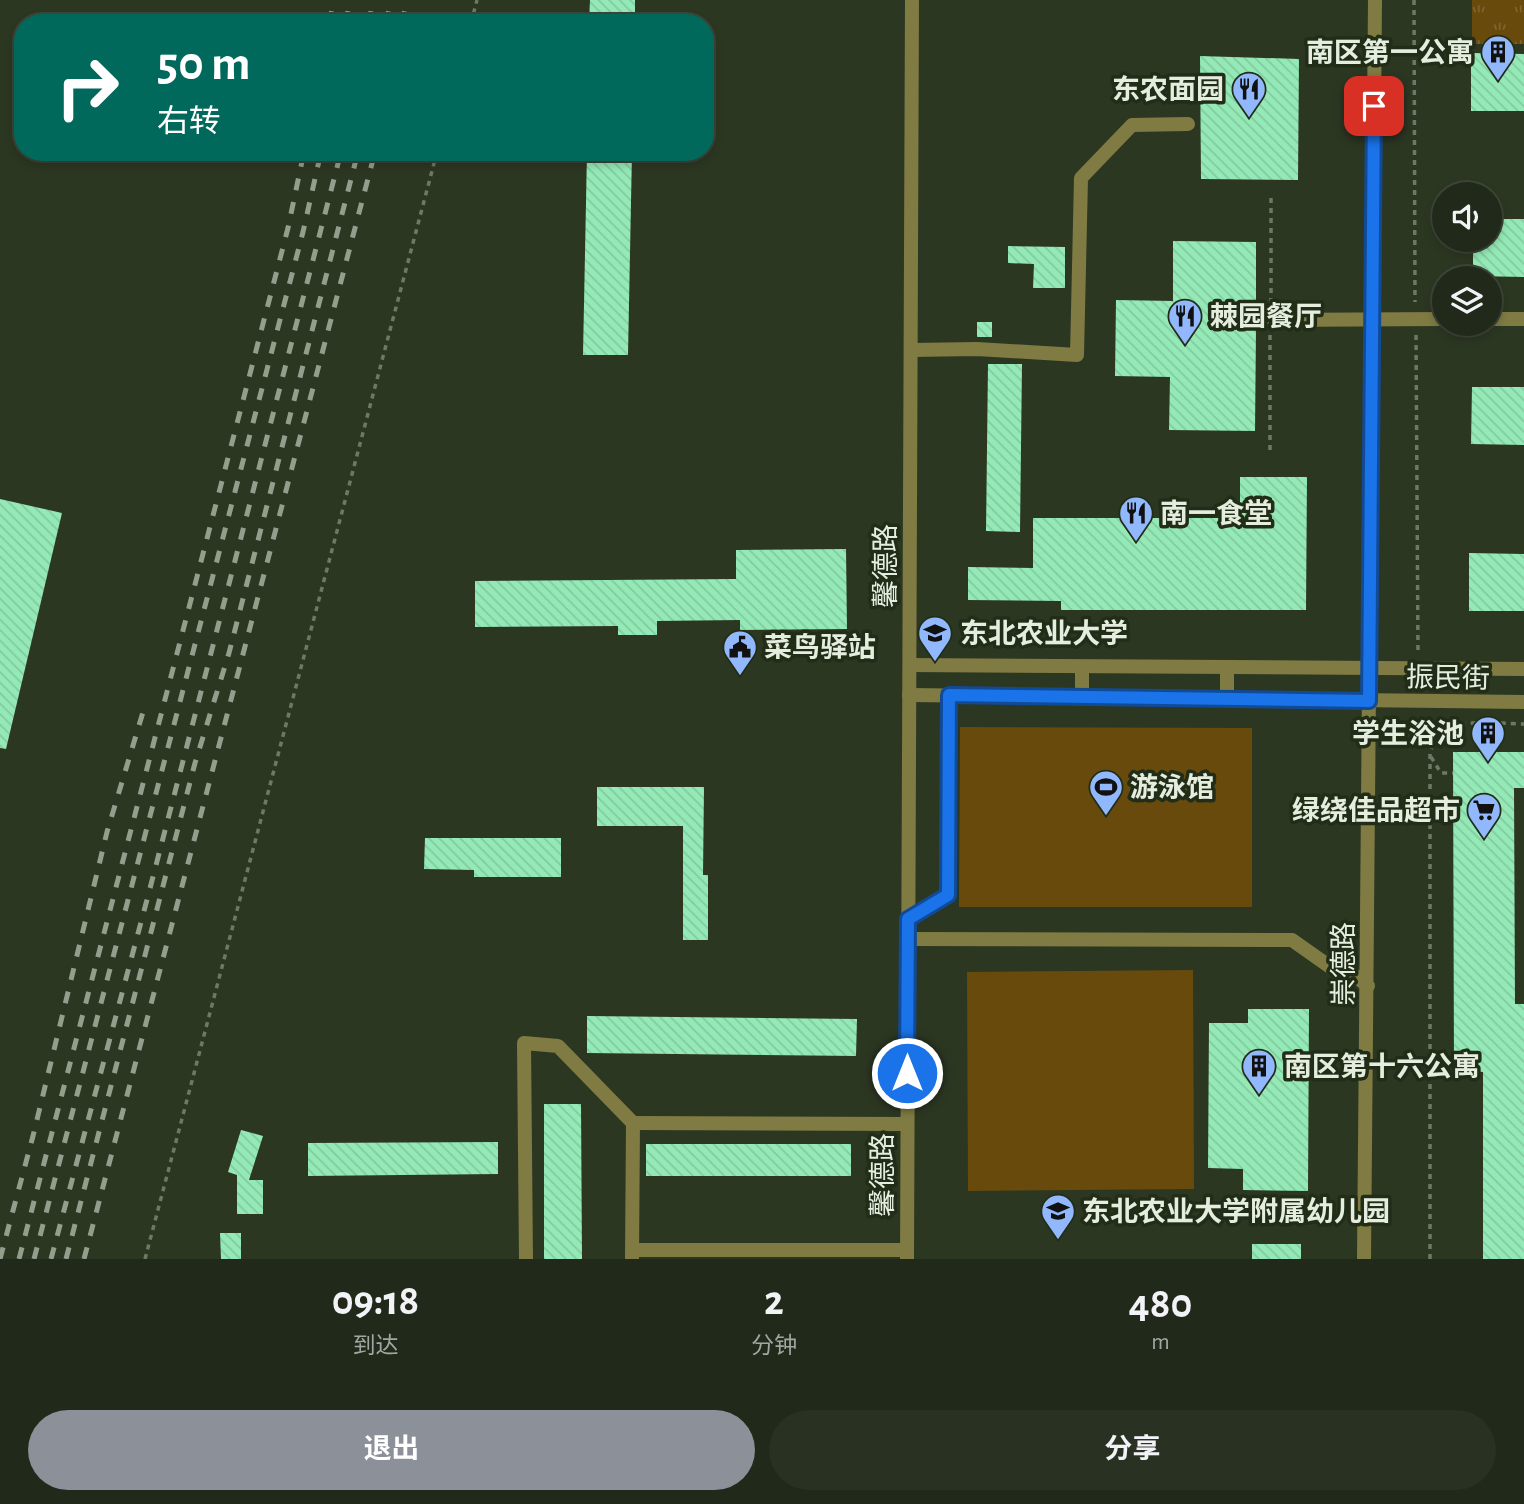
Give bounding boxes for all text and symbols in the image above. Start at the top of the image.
building icon: 南区第一公寓 [1479,33,1517,82]
place label: 南区第一公寓 [1306,37,1474,68]
text: 50 m [157,40,251,89]
icon: right [42,42,133,133]
restaurant icon: 东农面园 [1230,70,1268,119]
place label: 东农面园 [1112,74,1224,105]
pin [1344,76,1404,136]
icon: arrive [1355,87,1393,125]
text: 右转 [157,106,221,138]
map controls [1432,182,1502,336]
button: sound [1432,182,1502,252]
button: layers [1432,266,1502,336]
restaurant icon: 棘园餐厅 [1166,297,1204,346]
place label: 棘园餐厅 [1210,302,1322,332]
restaurant icon: 南一食堂 [1117,494,1155,543]
place label: 南一食堂 [1160,498,1272,529]
street label: 馨德路 [871,524,901,608]
school or university icon: 东北农业大学 [916,614,954,663]
place label: 东北农业大学 [960,618,1128,649]
public building icon: 菜鸟驿站 [721,628,759,677]
place label: 菜鸟驿站 [764,632,876,663]
street label: 振民街 [1406,662,1490,694]
building icon: 学生浴池 [1469,714,1507,763]
place label: 学生浴池 [1352,718,1464,749]
sports icon: 游泳馆 [1087,768,1125,817]
place label: 游泳馆 [1130,772,1214,803]
supermarket icon: 绿绕佳品超市 [1465,791,1503,840]
place label: 绿绕佳品超市 [1292,795,1460,826]
street label: 崇德路 [1329,922,1359,1006]
position arrow [870,1036,944,1110]
building icon: 南区第十六公寓 [1240,1047,1278,1096]
place label: 南区第十六公寓 [1284,1051,1480,1082]
street label: 馨德路 [868,1133,898,1217]
school or university icon: 东北农业大学附属幼儿园 [1039,1192,1077,1241]
place label: 东北农业大学附属幼儿园 [1082,1196,1390,1227]
text: 09:18 [332,1280,419,1322]
text: 2 [764,1280,784,1322]
text: 480 [1129,1283,1192,1325]
text: m [1151,1331,1170,1354]
text: 到达 [352,1335,398,1358]
text: 分钟 [751,1335,797,1358]
button: 退出 [28,1410,755,1490]
button: 分享 [769,1410,1496,1490]

